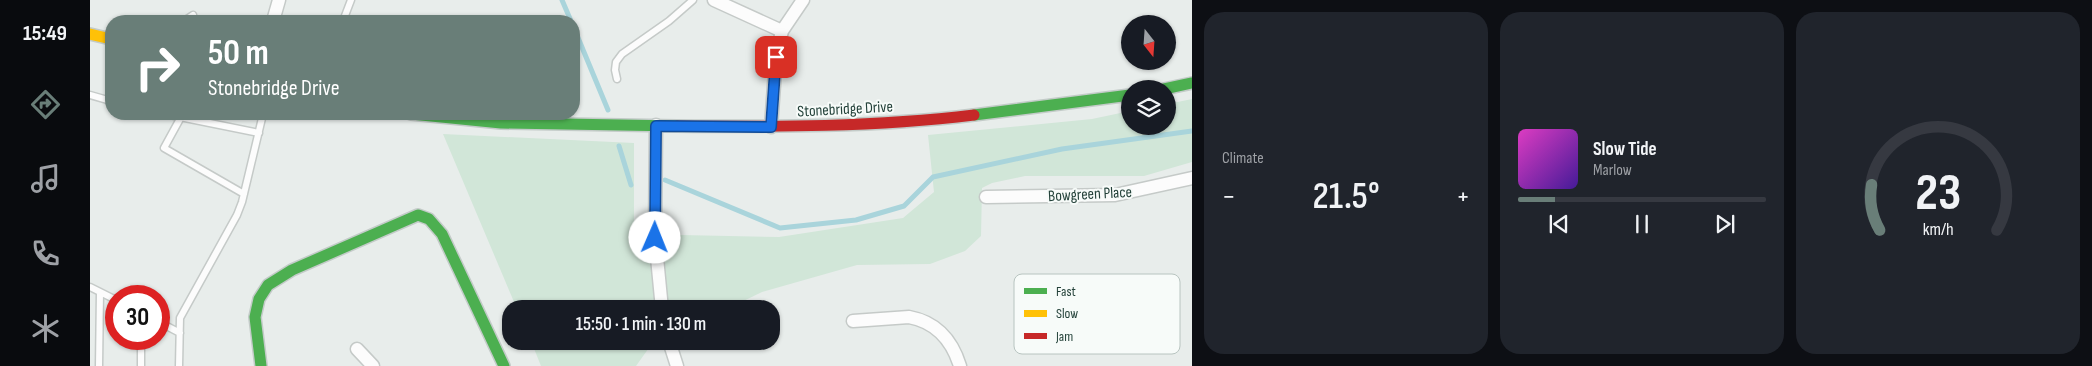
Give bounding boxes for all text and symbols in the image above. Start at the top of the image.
north arrow [1121,15,1176,70]
map controls [1121,15,1176,135]
text: 15:49 [23,20,67,47]
text: 50 m [208,32,269,75]
icon: right [125,35,190,100]
pin [755,36,797,78]
icon: arrive [762,43,790,71]
text: Stonebridge Drive [208,75,340,102]
button: layers [1121,80,1176,135]
icon: directions [28,87,63,122]
street label: Stonebridge Drive [797,98,893,121]
text: Slow Tide [1593,138,1657,161]
text: Climate [1222,149,1264,168]
icon: music [28,161,63,196]
text: Marlow [1593,161,1632,180]
text: 23 [1915,162,1961,225]
text: 21.5° [1312,174,1380,219]
text: − [1222,180,1236,213]
text: + [1456,180,1470,213]
street label: Bowgreen Place [1048,183,1133,206]
icon: previous [1545,210,1573,238]
icon: pause [1628,210,1656,238]
icon: next [1711,210,1739,238]
position arrow [628,211,680,263]
text: km/h [1923,219,1953,240]
icon: phone [28,236,63,271]
legend [1014,274,1180,354]
text: Fast [1056,283,1076,300]
speed limit sign: 30 [105,285,170,350]
text: Slow [1056,305,1078,322]
icon: climate [28,311,63,346]
text: 15:50 · 1 min · 130 m [576,313,706,336]
text: Jam [1055,328,1073,345]

